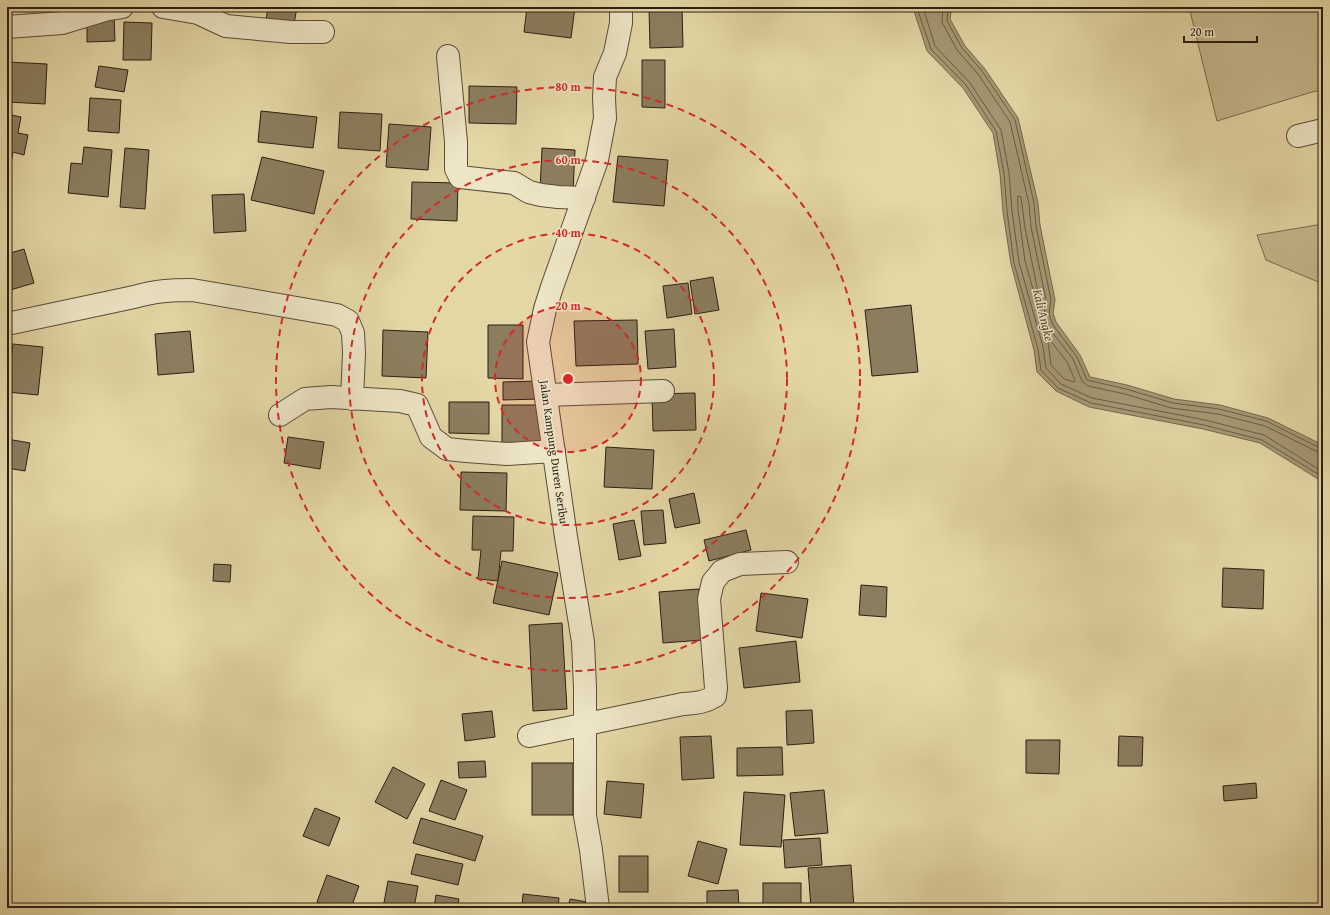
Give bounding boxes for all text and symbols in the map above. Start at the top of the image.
scale bar [1184,18,1257,44]
text: 20 m [1190,23,1214,40]
text: 80 m [555,78,581,95]
text: 60 m [555,151,581,168]
text: 40 m [555,224,581,241]
water label: Kali Angke [1028,286,1059,343]
text: 20 m [555,297,581,314]
centre of rings [561,372,575,386]
street label: Jalan Kampung Duren Seribu [536,377,573,525]

